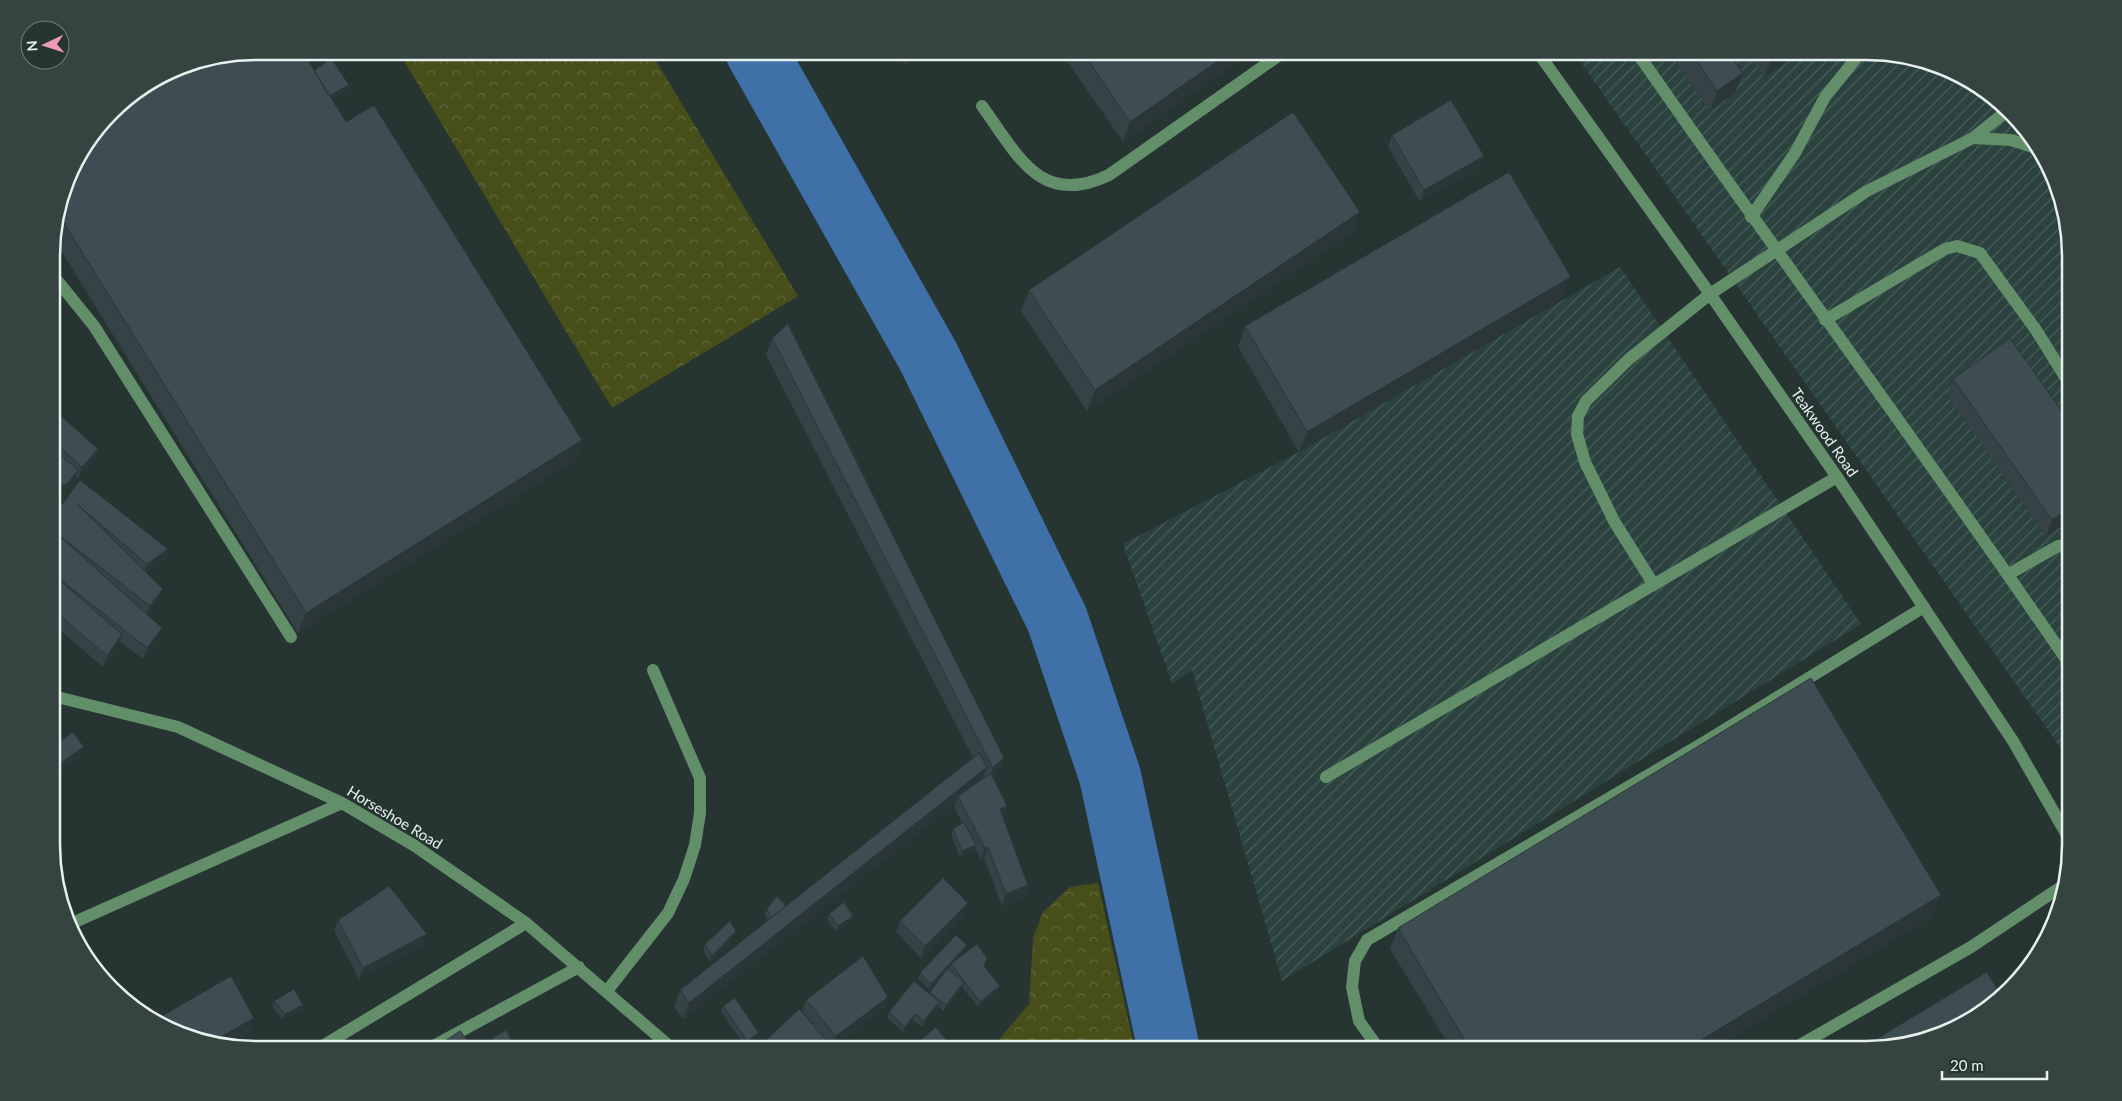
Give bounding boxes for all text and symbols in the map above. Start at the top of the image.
north arrow [20,20,70,70]
text: N [23,40,40,52]
street label: Teakwood Road [1788,384,1862,480]
street label: Horseshoe Road [344,781,446,853]
scale bar [1942,1048,2047,1080]
text: 20 m [1950,1056,1984,1074]

